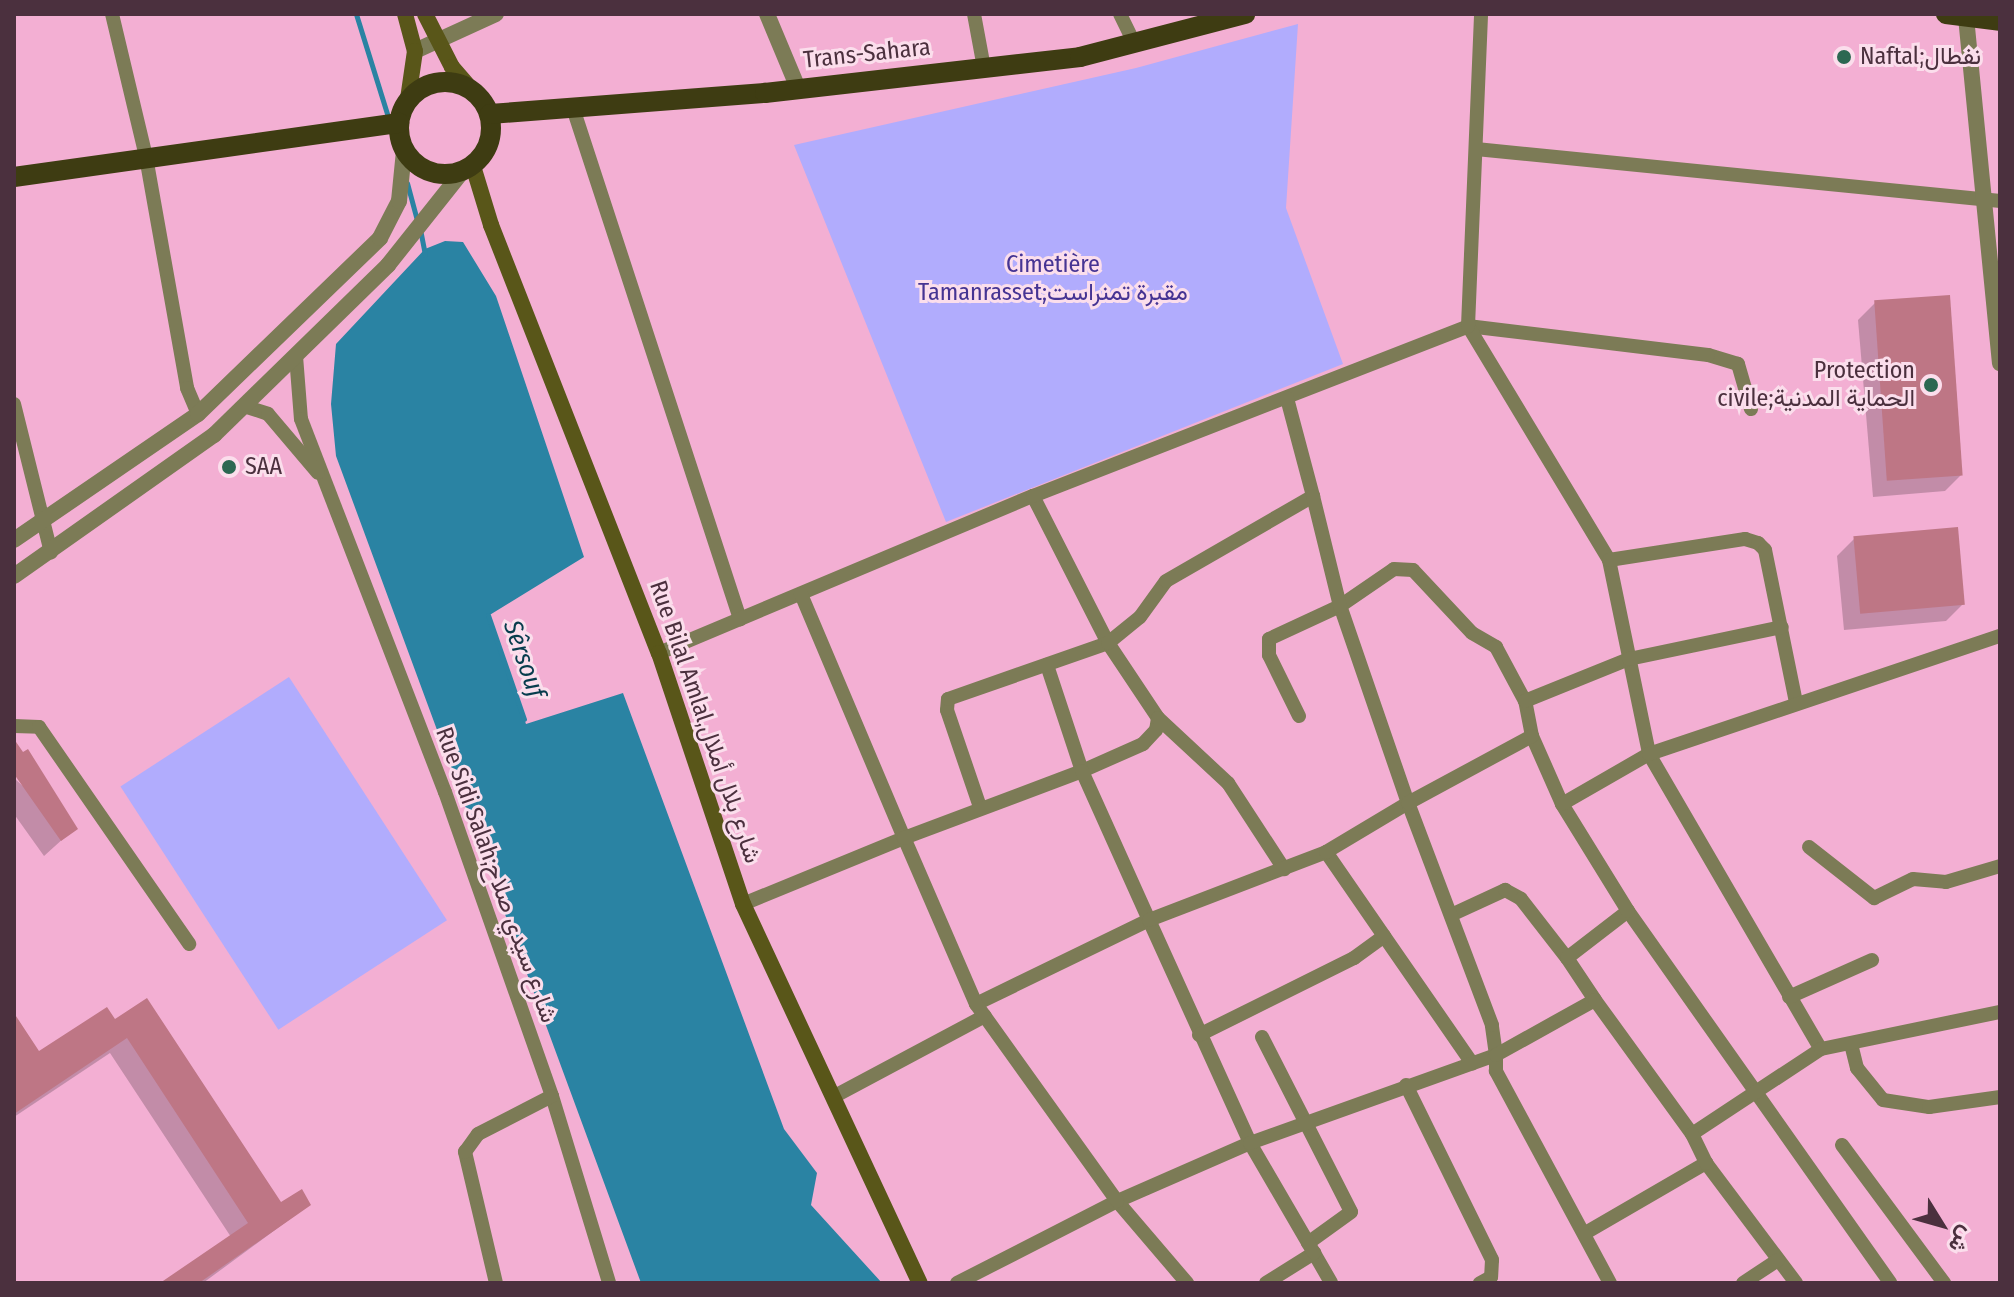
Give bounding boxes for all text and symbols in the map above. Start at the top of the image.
street label: Trans-Sahara [802,33,932,75]
place label: Naftal;نفطال [1860,43,1981,71]
marker: Naftal;نفطال [1835,48,1853,66]
park label: Cimetière Tamanrasset;مقبرة تمنراست [918,251,1188,307]
place label: Protection civile;الحماية المدنية [1717,357,1915,413]
marker: Protection civile;الحماية المدنية [1922,376,1940,394]
place label: SAA [245,453,282,481]
marker: SAA [220,458,238,476]
street label: Rue Bilal Amlal,شارع بلال أملال [643,577,767,867]
water label: Sêrsouf [496,616,552,702]
street label: Rue Sidi Salah;شارع سيدي صلاح [429,723,563,1027]
north arrow [1902,1185,1982,1265]
text: ش [1943,1221,1980,1258]

